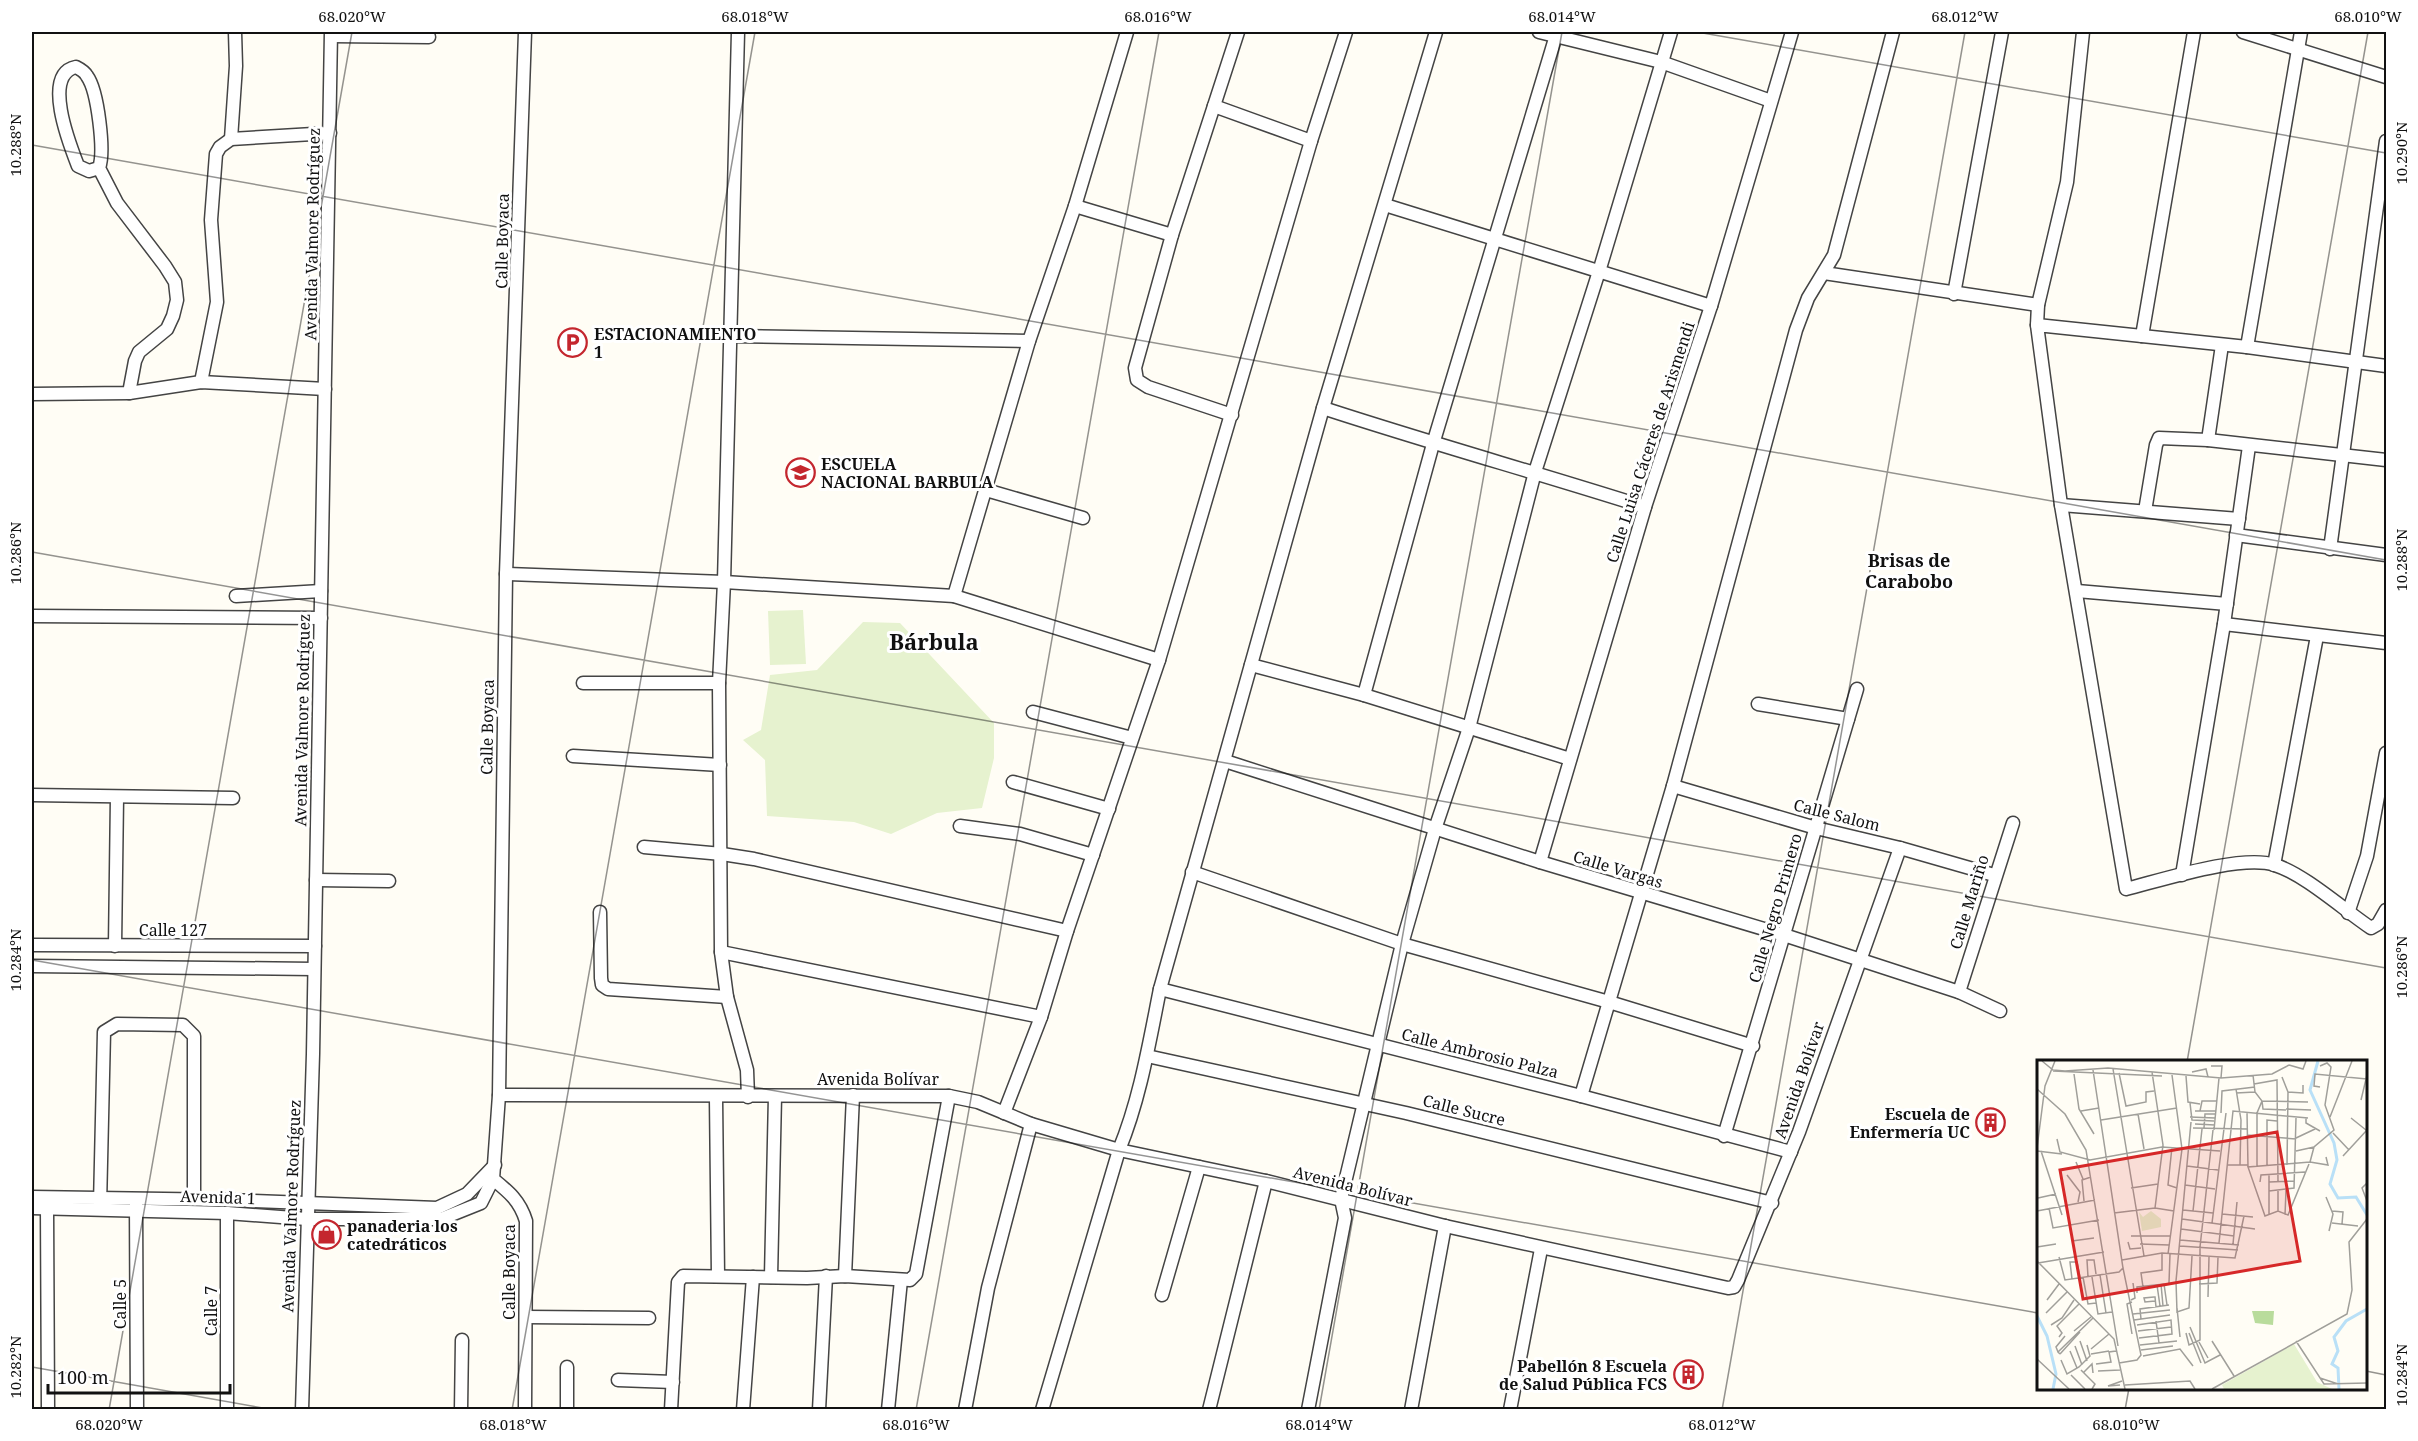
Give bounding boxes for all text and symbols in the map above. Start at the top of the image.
text: 68.020°W [318,6,386,26]
text: 68.018°W [721,6,789,26]
text: 68.016°W [1124,6,1192,26]
text: 68.014°W [1528,6,1596,26]
text: 68.012°W [1931,6,1999,26]
text: 68.010°W [2334,6,2402,26]
text: 10.288°N [5,113,25,177]
text: 10.290°N [2391,121,2411,185]
street label: Avenida Valmore Rodríguez [299,127,325,341]
street label: Calle Boyaca [490,193,514,289]
street label: Calle Luisa Cáceres de Arismendi [1601,319,1699,565]
place label: ESTACIONAMIENTO 1 [594,323,756,363]
parking icon: ESTACIONAMIENTO 1 [557,327,589,359]
place label: ESCUELA NACIONAL BARBULA [821,453,994,493]
school or university icon: ESCUELA NACIONAL BARBULA [784,457,816,489]
text: 10.286°N [5,521,25,585]
text: 10.288°N [2391,528,2411,592]
district label: Brisas de Carabobo [1865,548,1953,593]
street label: Avenida Valmore Rodríguez [289,613,315,827]
district label: Bárbula [889,626,979,656]
street label: Calle Boyaca [475,679,499,775]
street label: Calle Salom [1791,794,1883,836]
street label: Calle Negro Primero [1743,831,1807,985]
street label: Calle Vargas [1570,845,1666,893]
street label: Calle Mariño [1944,852,1994,952]
street label: Calle 127 [139,919,207,941]
text: 10.284°N [5,928,25,992]
text: 10.286°N [2391,935,2411,999]
street label: Avenida Bolívar [1769,1018,1829,1141]
street label: Calle Ambrosio Palza [1399,1023,1561,1083]
inset map [2037,1060,2367,1390]
street label: Avenida Bolívar [817,1068,940,1090]
street label: Calle Sucre [1420,1089,1508,1131]
street label: Avenida Valmore Rodríguez [276,1099,306,1313]
place label: Escuela de Enfermería UC [1850,1103,1970,1143]
building icon: Escuela de Enfermería UC [1975,1107,2007,1139]
street label: Avenida Bolívar [1291,1161,1415,1212]
street label: Avenida 1 [180,1185,256,1209]
place label: panaderia los catedráticos [347,1215,458,1255]
shop icon: panaderia los catedráticos [310,1219,342,1251]
street label: Calle Boyaca [498,1224,520,1320]
street label: Calle 5 [109,1279,131,1329]
street label: Calle 7 [200,1286,222,1336]
text: 10.282°N [5,1335,25,1399]
text: 10.284°N [2391,1343,2411,1407]
place label: Pabellón 8 Escuela de Salud Pública FCS [1499,1355,1667,1395]
scale bar [48,1357,230,1395]
building icon: Pabellón 8 Escuela de Salud Pública FCS [1672,1359,1704,1391]
text: 100 m [57,1365,109,1389]
text: 68.020°W [75,1414,143,1434]
text: 68.018°W [479,1414,547,1434]
text: 68.016°W [882,1414,950,1434]
text: 68.014°W [1285,1414,1353,1434]
text: 68.012°W [1688,1414,1756,1434]
text: 68.010°W [2092,1414,2160,1434]

